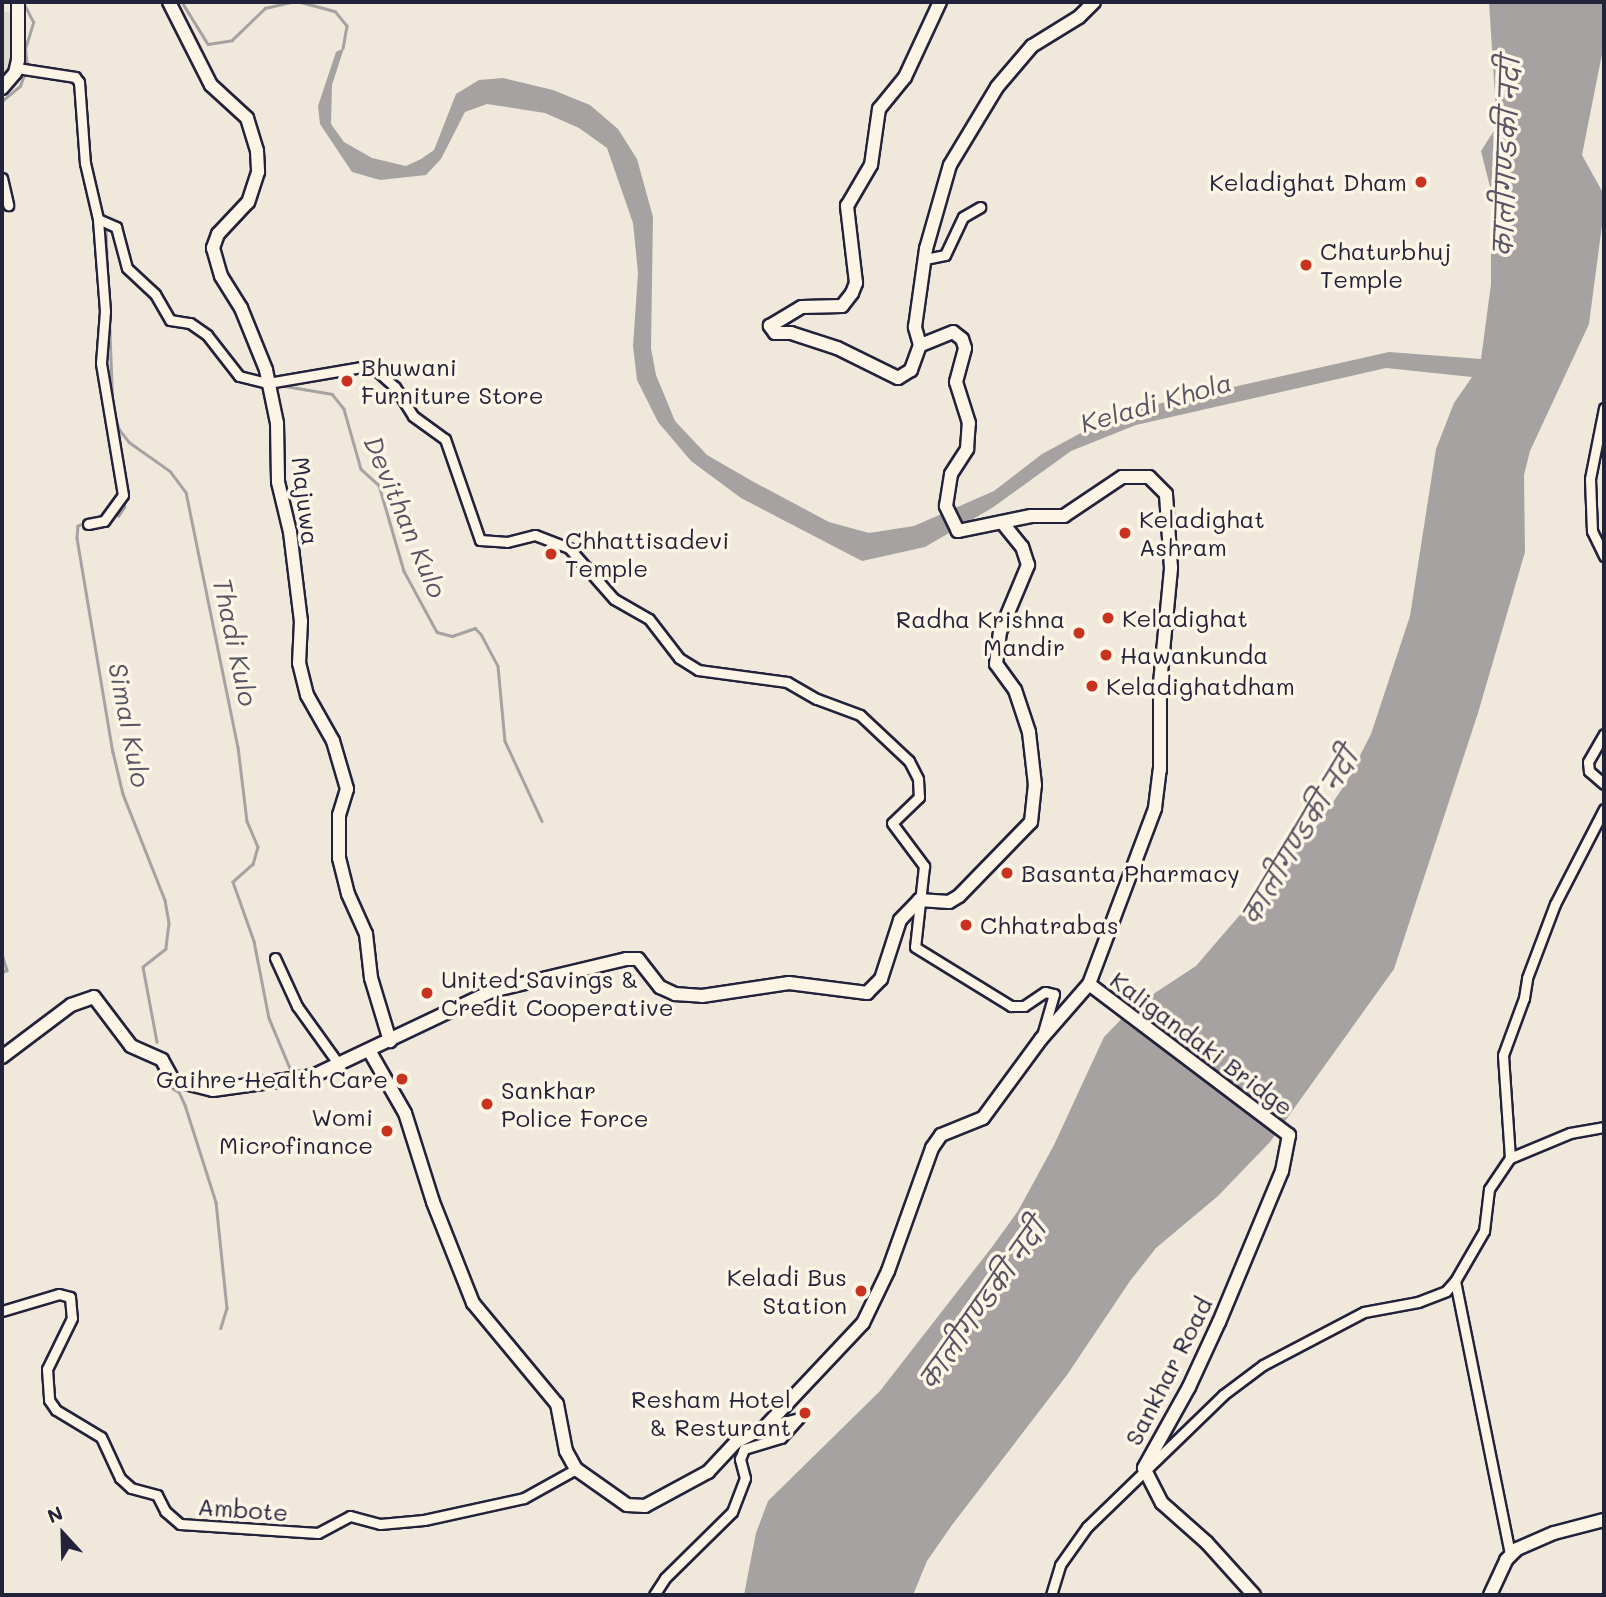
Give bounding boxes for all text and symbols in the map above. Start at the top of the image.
water label: कालीगण्डकी नदी [1488,57,1526,257]
place label: Keladighat Dham [1209,168,1407,196]
marker: Keladighat Dham [1413,174,1429,190]
place label: Chaturbhuj Temple [1320,237,1451,293]
marker: Chaturbhuj Temple [1298,257,1314,273]
place label: Bhuwani Furniture Store [361,353,544,409]
water label: Keladi Khola [1077,367,1235,439]
marker: Bhuwani Furniture Store [339,373,355,389]
water label: Devithan Kulo [357,431,453,603]
street label: Majuwa [286,455,326,547]
place label: Keladighat Ashram [1139,505,1265,561]
marker: Keladighat Ashram [1117,525,1133,541]
place label: Chhattisadevi Temple [565,526,729,582]
marker: Chhattisadevi Temple [543,546,559,562]
water label: Thadi Kulo [206,575,264,709]
place label: Keladighat [1122,604,1248,632]
place label: Radha Krishna Mandir [896,605,1065,661]
marker: Keladighat [1100,610,1116,626]
marker: Radha Krishna Mandir [1071,625,1087,641]
place label: Hawankunda [1120,641,1268,669]
marker: Hawankunda [1098,647,1114,663]
water label: Simal Kulo [102,660,156,790]
place label: Keladighatdham [1106,672,1295,700]
marker: Keladighatdham [1084,678,1100,694]
water label: कालीगण्डकी नदी [1235,743,1365,931]
place label: Basanta Pharmacy [1021,859,1240,887]
marker: Basanta Pharmacy [999,865,1015,881]
place label: Chhatrabas [980,911,1119,939]
marker: Chhatrabas [958,917,974,933]
place label: United Savings & Credit Cooperative [441,965,674,1021]
street label: Kaligandaki Bridge [1105,965,1299,1121]
marker: United Savings & Credit Cooperative [419,985,435,1001]
place label: Gaihre Health Care [156,1065,388,1093]
marker: Gaihre Health Care [394,1071,410,1087]
place label: Sankhar Police Force [501,1076,649,1132]
marker: Sankhar Police Force [479,1096,495,1112]
place label: Womi Microfinance [219,1103,373,1159]
marker: Womi Microfinance [379,1123,395,1139]
water label: कालीगण्डकी नदी [913,1214,1053,1396]
place label: Keladi Bus Station [727,1263,847,1319]
marker: Keladi Bus Station [853,1283,869,1299]
street label: Sankhar Road [1118,1292,1218,1450]
place label: Resham Hotel & Resturant [631,1385,791,1441]
marker: Resham Hotel & Resturant [797,1405,813,1421]
street label: Ambote [197,1491,289,1527]
north arrow [28,1499,98,1569]
text: N [44,1500,66,1528]

